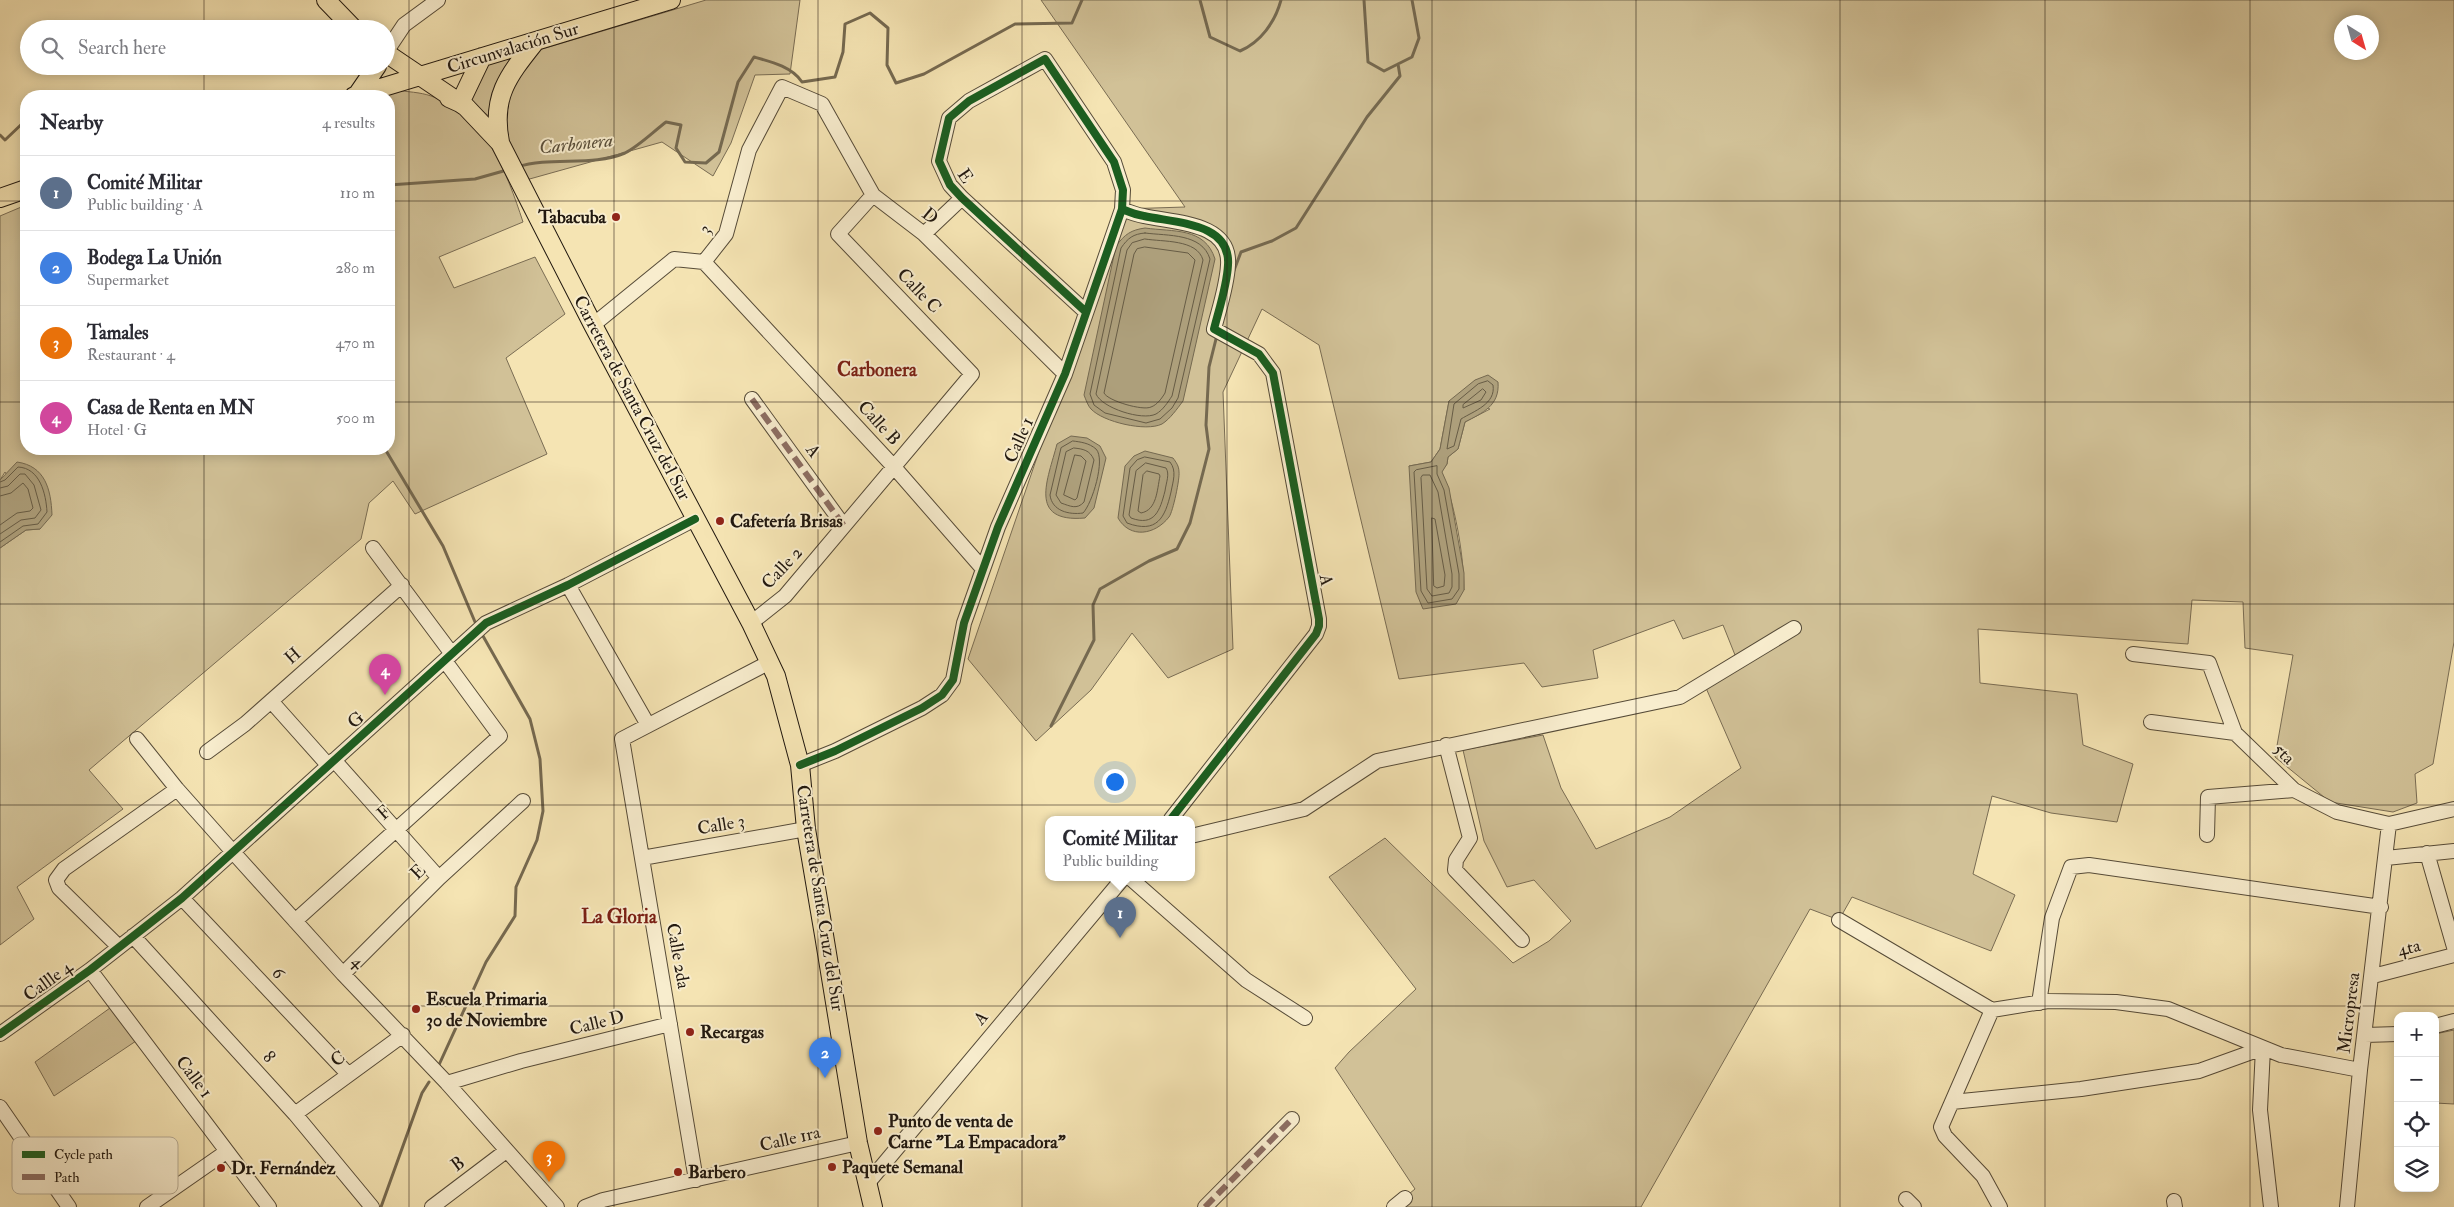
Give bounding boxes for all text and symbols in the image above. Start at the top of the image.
north arrow [2334,15,2379,60]
street label: Circunvalación Sur [444,17,582,79]
search box [20,20,395,75]
icon: search [38,34,66,62]
text: Search here [78,36,166,60]
text: Nearby [40,109,103,136]
text: 4 results [322,113,375,133]
water label: Carbonera [538,128,614,160]
street label: E [952,164,978,188]
text: Comité Militar [87,171,202,195]
text: 1 [53,183,59,203]
text: 110 m [340,183,375,203]
text: Public building · A [87,195,203,215]
street label: D [917,202,943,230]
place label: Tabacuba [537,206,607,229]
marker: Tabacuba [610,211,622,223]
street label: 3 [693,220,717,238]
text: Bodega La Unión [87,246,222,270]
text: 2 [52,258,60,278]
text: 280 m [335,258,375,278]
street label: Calle C [892,264,946,318]
text: Supermarket [87,270,169,290]
street label: Carretera de Santa Cruz del Sur [568,292,696,505]
text: Tamales [87,321,149,345]
text: 3 [53,333,59,353]
text: 470 m [335,333,375,353]
text: Restaurant · 4 [87,345,175,365]
district label: Carbonera [837,358,918,382]
text: Casa de Renta en MN [87,396,254,420]
street label: Calle B [853,396,905,450]
text: 4 [52,408,60,428]
text: 500 m [336,408,375,428]
street label: Calle 1 [999,414,1039,466]
text: Hotel · G [87,420,147,440]
street label: A [800,439,826,463]
place label: Cafetería Brisas [730,510,843,533]
marker: Cafetería Brisas [714,515,726,527]
street label: Calle 2 [757,542,807,594]
street label: A [1313,571,1338,588]
street label: H [280,642,306,670]
pin: 4 [369,654,401,695]
street label: G [343,706,369,734]
street label: 5ta [2268,738,2300,770]
your location [1102,769,1128,795]
street label: Carretera de Santa Cruz del Sur [791,783,849,1013]
street label: F [372,801,396,825]
street label: Calle 3 [695,810,747,840]
popup [1045,816,1195,881]
text: Comité Militar [1062,827,1178,851]
text: Public building [1062,851,1159,871]
street label: E [405,859,431,885]
pin: 1 [1104,897,1136,938]
district label: La Gloria [581,905,658,929]
street label: Calle 2da [661,921,695,991]
street label: 4ta [2395,934,2423,962]
street label: 4 [346,951,371,974]
street label: Callle 4 [19,955,78,1007]
street label: 6 [266,962,290,985]
street label: Micropresa [2333,971,2365,1055]
place label: Escuela Primaria 30 de Noviembre [426,988,548,1032]
marker: Escuela Primaria 30 de Noviembre [410,1003,422,1015]
street label: Calle D [567,1005,627,1041]
street label: A [968,1006,994,1031]
map controls [2394,1012,2439,1192]
button: + [2394,1012,2439,1057]
place label: Recargas [700,1021,764,1044]
marker: Recargas [684,1026,696,1038]
pin: 2 [809,1037,841,1078]
street label: 8 [258,1046,280,1068]
street label: C [326,1046,350,1072]
street label: Calle 1 [171,1051,217,1103]
button: − [2394,1057,2439,1102]
button: locate [2394,1102,2439,1147]
place label: Punto de venta de Carne "La Empacadora" [888,1110,1066,1154]
street label: Calle 1ra [757,1121,823,1157]
marker: Punto de venta de Carne "La Empacadora" [872,1125,884,1137]
legend [12,1137,178,1194]
pin: 3 [533,1141,565,1182]
text: Cycle path [54,1146,114,1164]
button: layers [2394,1147,2439,1192]
street label: B [446,1151,470,1177]
place label: Paquete Semanal [842,1156,963,1179]
place label: Dr. Fernández [231,1157,336,1180]
place label: Barbero [688,1161,746,1184]
marker: Paquete Semanal [826,1161,838,1173]
marker: Dr. Fernández [215,1162,227,1174]
marker: Barbero [672,1166,684,1178]
text: Path [54,1169,80,1186]

